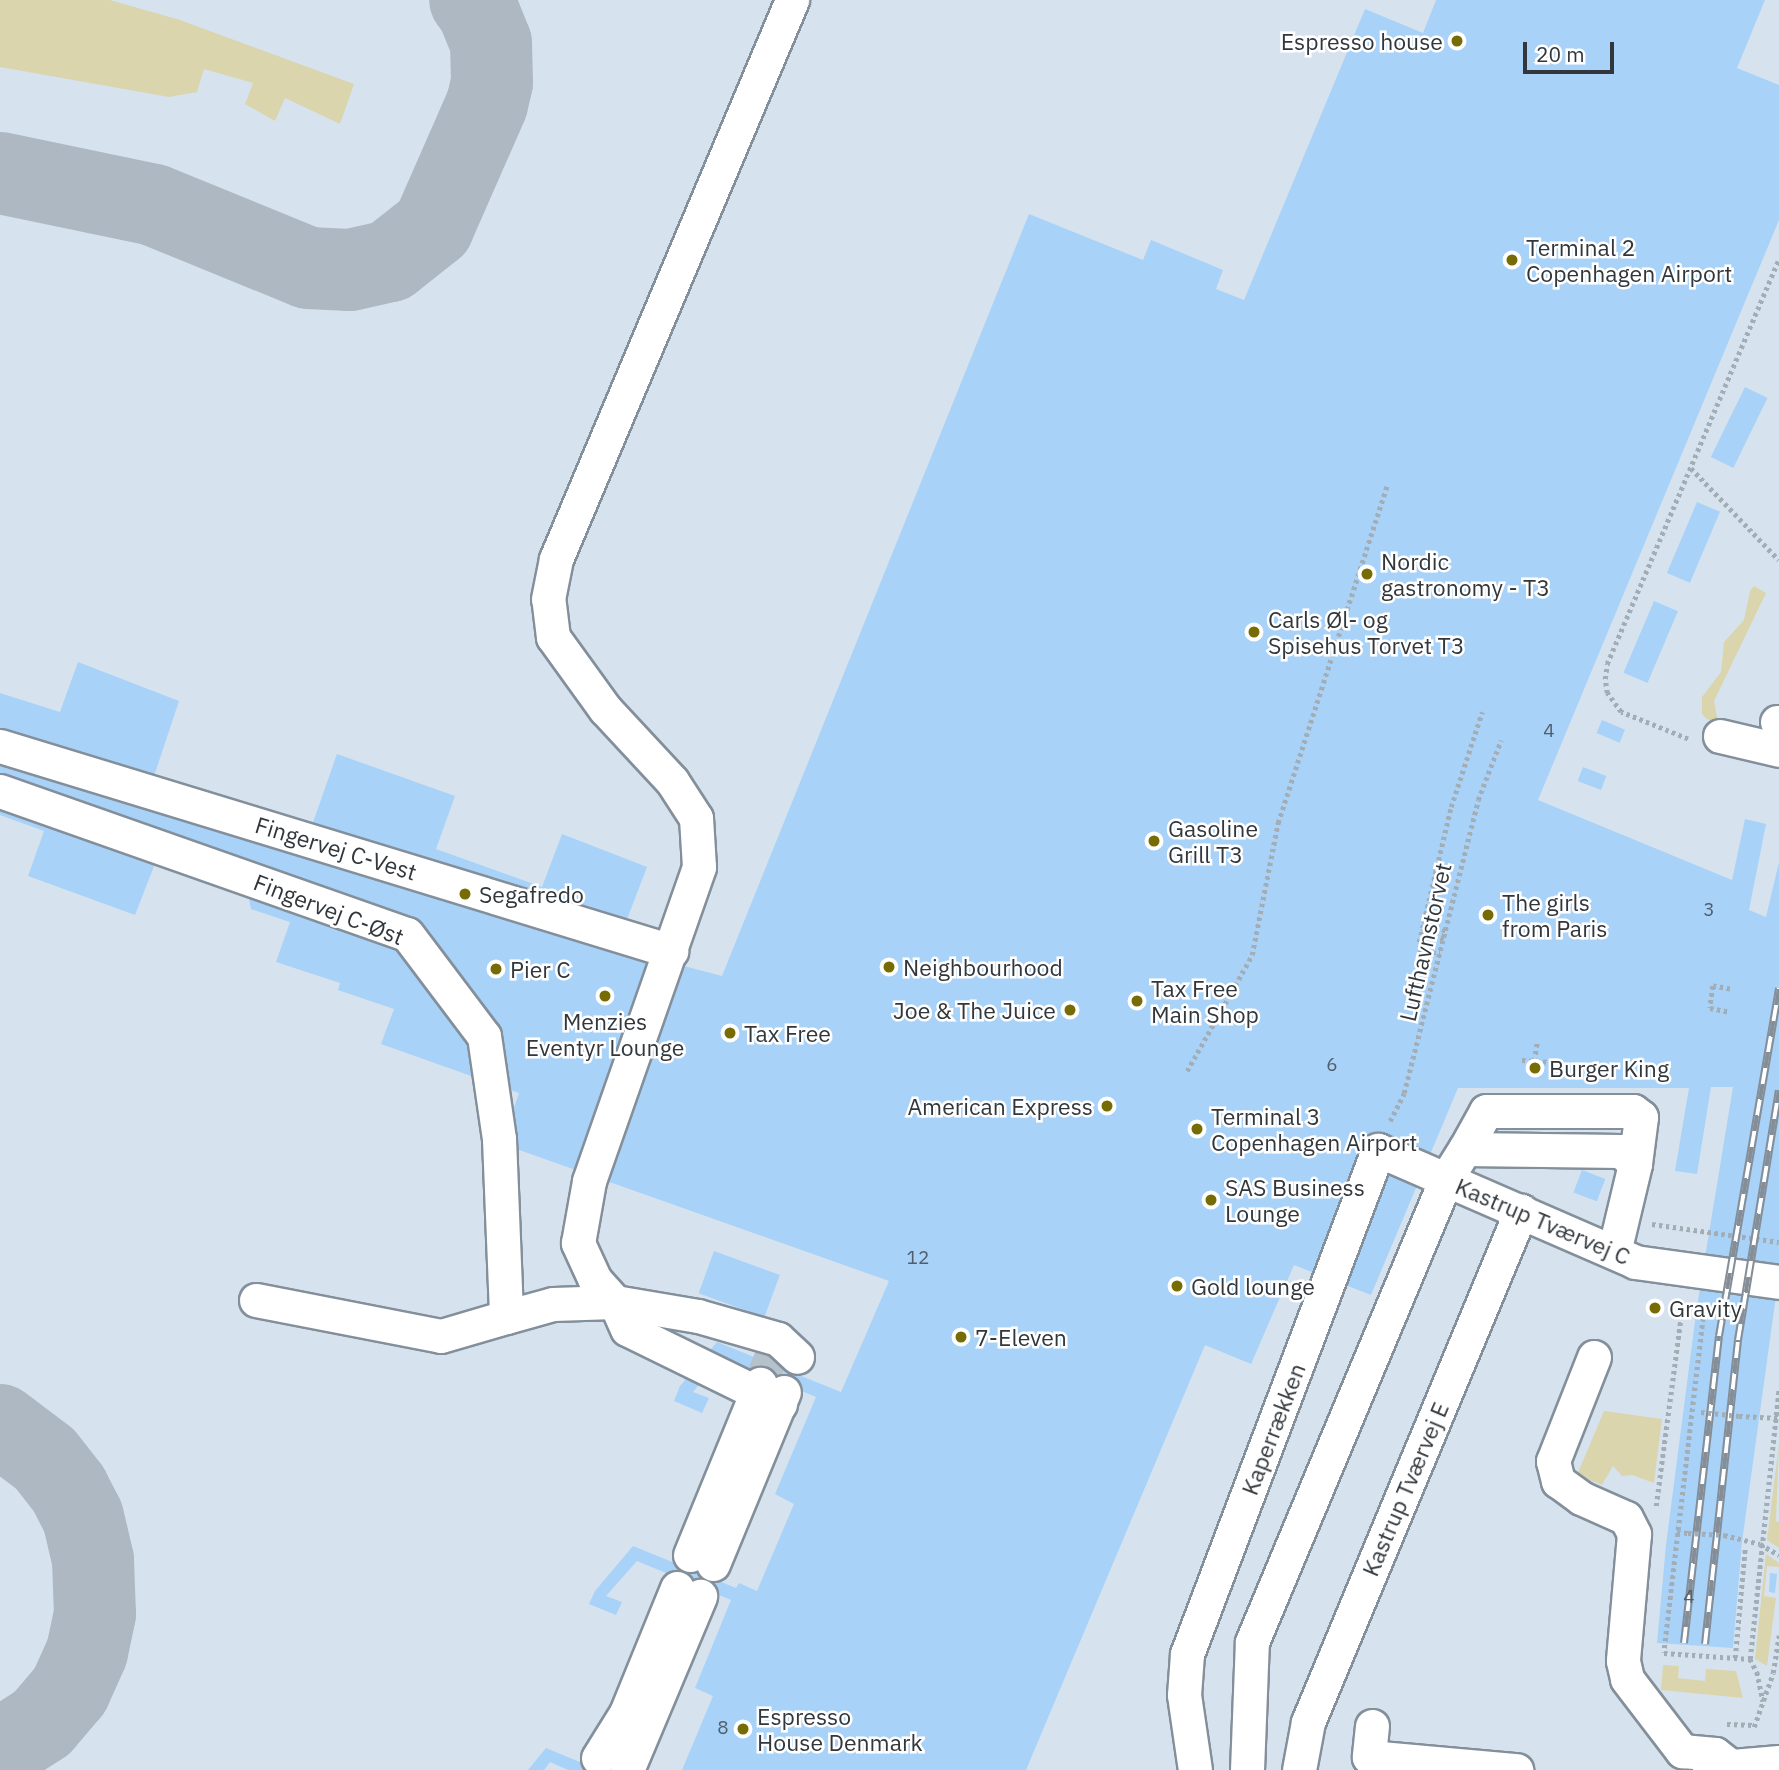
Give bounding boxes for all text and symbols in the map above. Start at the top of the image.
place label: Espresso house [1281,27,1443,55]
scale bar [1527,28,1618,72]
marker: Espresso house [1449,33,1465,49]
text: 20 m [1536,40,1585,68]
place label: Terminal 2 Copenhagen Airport [1526,233,1732,287]
marker: Terminal 2 Copenhagen Airport [1504,252,1520,268]
place label: Nordic gastronomy - T3 [1381,547,1550,601]
marker: Nordic gastronomy - T3 [1359,566,1375,582]
place label: Carls Øl- og Spisehus Torvet T3 [1268,605,1464,659]
marker: Carls Øl- og Spisehus Torvet T3 [1246,624,1262,640]
house number: 4 [1543,720,1555,742]
street label: Fingervej C-Vest [252,810,420,886]
place label: Gasoline Grill T3 [1168,814,1258,868]
marker: Gasoline Grill T3 [1146,833,1162,849]
street label: Lufthavnstorvet [1393,860,1457,1024]
street label: Fingervej C-Øst [250,868,408,950]
place label: Segafredo [479,880,584,908]
marker: Segafredo [457,886,473,902]
place label: The girls from Paris [1502,888,1608,942]
house number: 3 [1703,899,1715,921]
marker: The girls from Paris [1480,907,1496,923]
place label: Neighbourhood [903,953,1063,981]
place label: Pier C [510,955,570,983]
marker: Neighbourhood [881,959,897,975]
marker: Pier C [488,961,504,977]
place label: Tax Free Main Shop [1151,974,1259,1028]
marker: Menzies Eventyr Lounge [597,988,613,1004]
marker: Tax Free Main Shop [1129,993,1145,1009]
place label: Joe & The Juice [893,996,1056,1024]
marker: Joe & The Juice [1062,1002,1078,1018]
place label: Menzies Eventyr Lounge [526,1007,684,1061]
place label: Tax Free [744,1019,831,1047]
marker: Tax Free [722,1025,738,1041]
house number: 6 [1326,1054,1338,1076]
place label: Burger King [1549,1054,1669,1082]
marker: Burger King [1527,1060,1543,1076]
place label: American Express [907,1092,1093,1120]
marker: American Express [1099,1098,1115,1114]
place label: Terminal 3 Copenhagen Airport [1211,1102,1417,1156]
marker: Terminal 3 Copenhagen Airport [1189,1121,1205,1137]
street label: Kastrup Tværvej C [1451,1172,1635,1270]
place label: SAS Business Lounge [1225,1173,1365,1227]
marker: SAS Business Lounge [1203,1192,1219,1208]
house number: 12 [907,1247,929,1269]
place label: Gold lounge [1191,1272,1315,1300]
marker: Gold lounge [1169,1278,1185,1294]
place label: Gravity [1669,1294,1742,1322]
marker: Gravity [1647,1300,1663,1316]
place label: 7-Eleven [975,1323,1067,1351]
marker: 7-Eleven [953,1329,969,1345]
street label: Kaperrækken [1235,1359,1311,1499]
street label: Kastrup Tværvej E [1356,1398,1454,1580]
house number: 4 [1683,1586,1695,1608]
place label: Espresso House Denmark [757,1702,923,1756]
house number: 8 [717,1717,729,1739]
marker: Espresso House Denmark [735,1721,751,1737]

